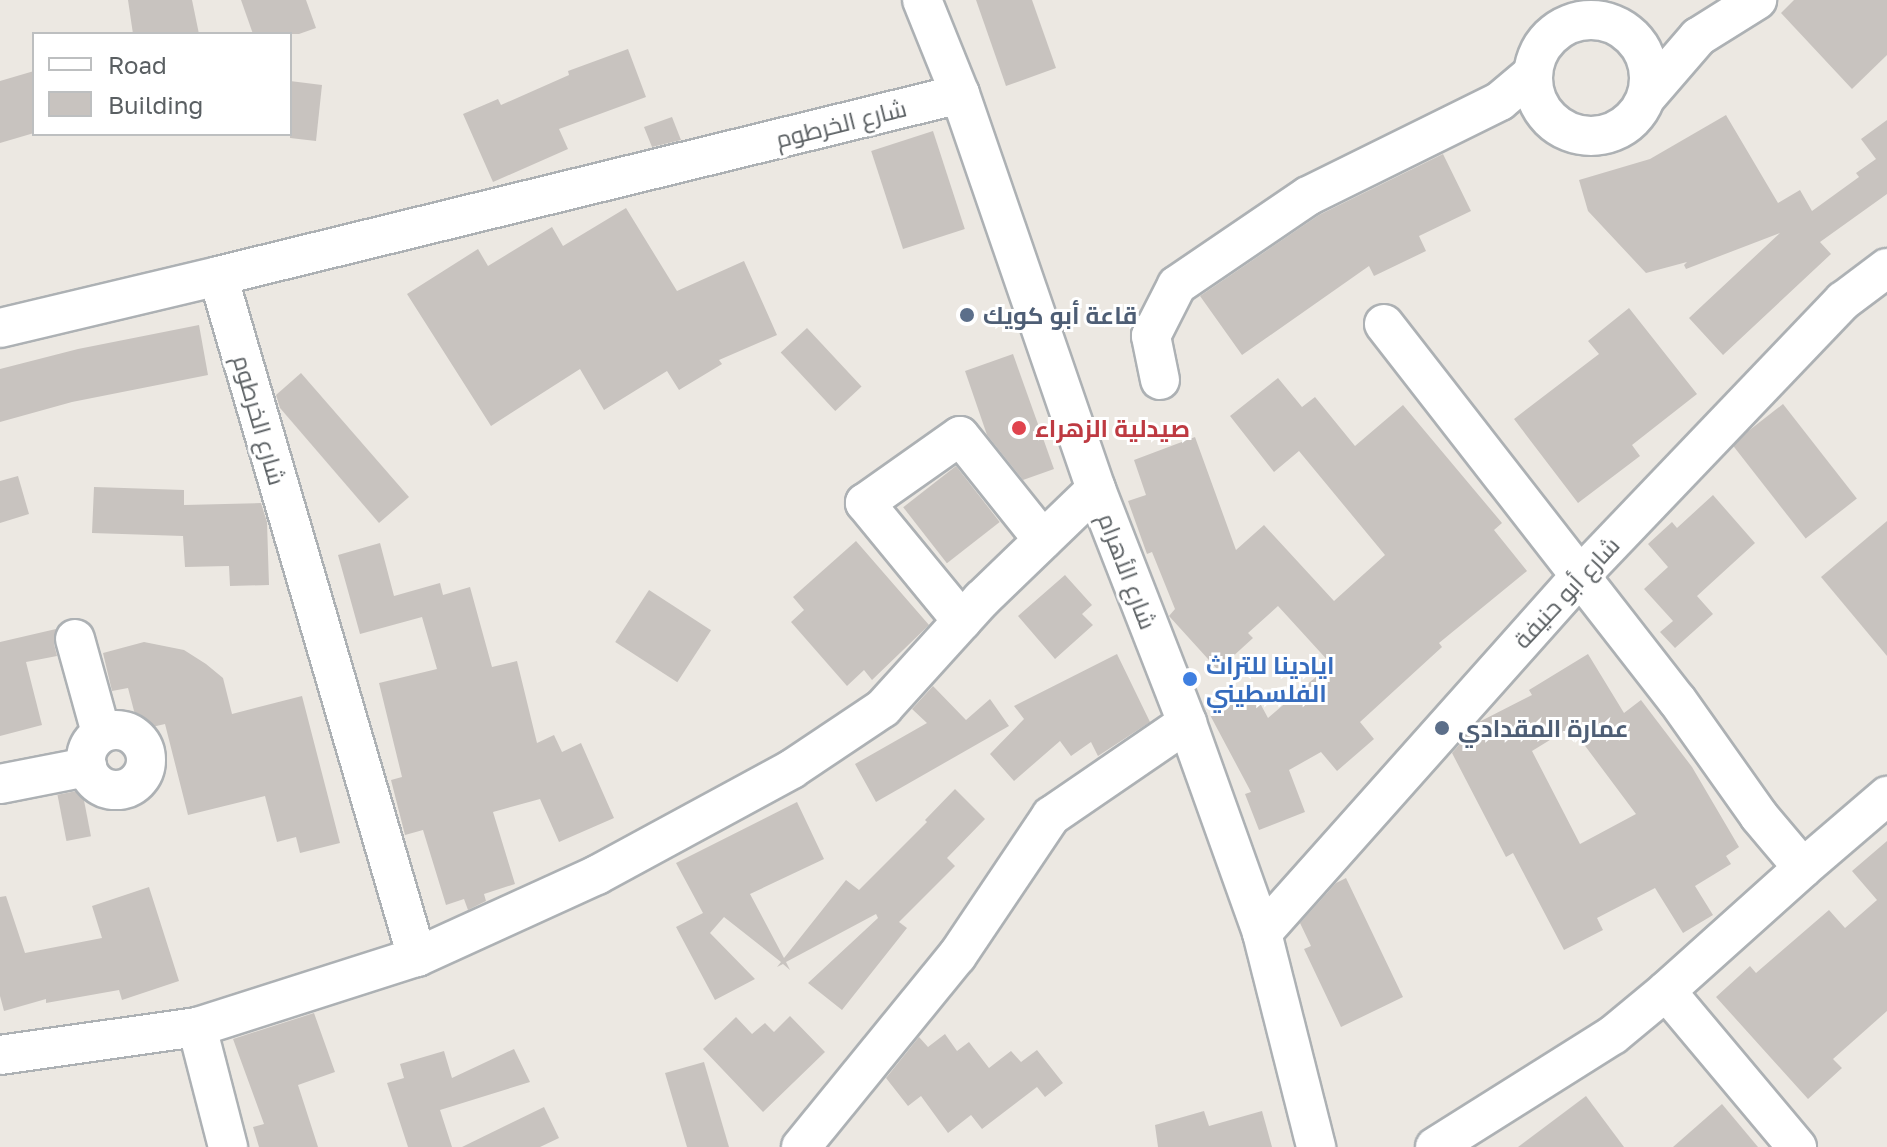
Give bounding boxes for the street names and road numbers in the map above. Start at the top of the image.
street label: شارع الخرطوم [773,93,909,153]
street label: شارع الخرطوم [228,352,292,488]
street label: شارع الأهرام [1093,509,1163,633]
street label: شارع أبو حنيفة [1507,530,1625,654]

